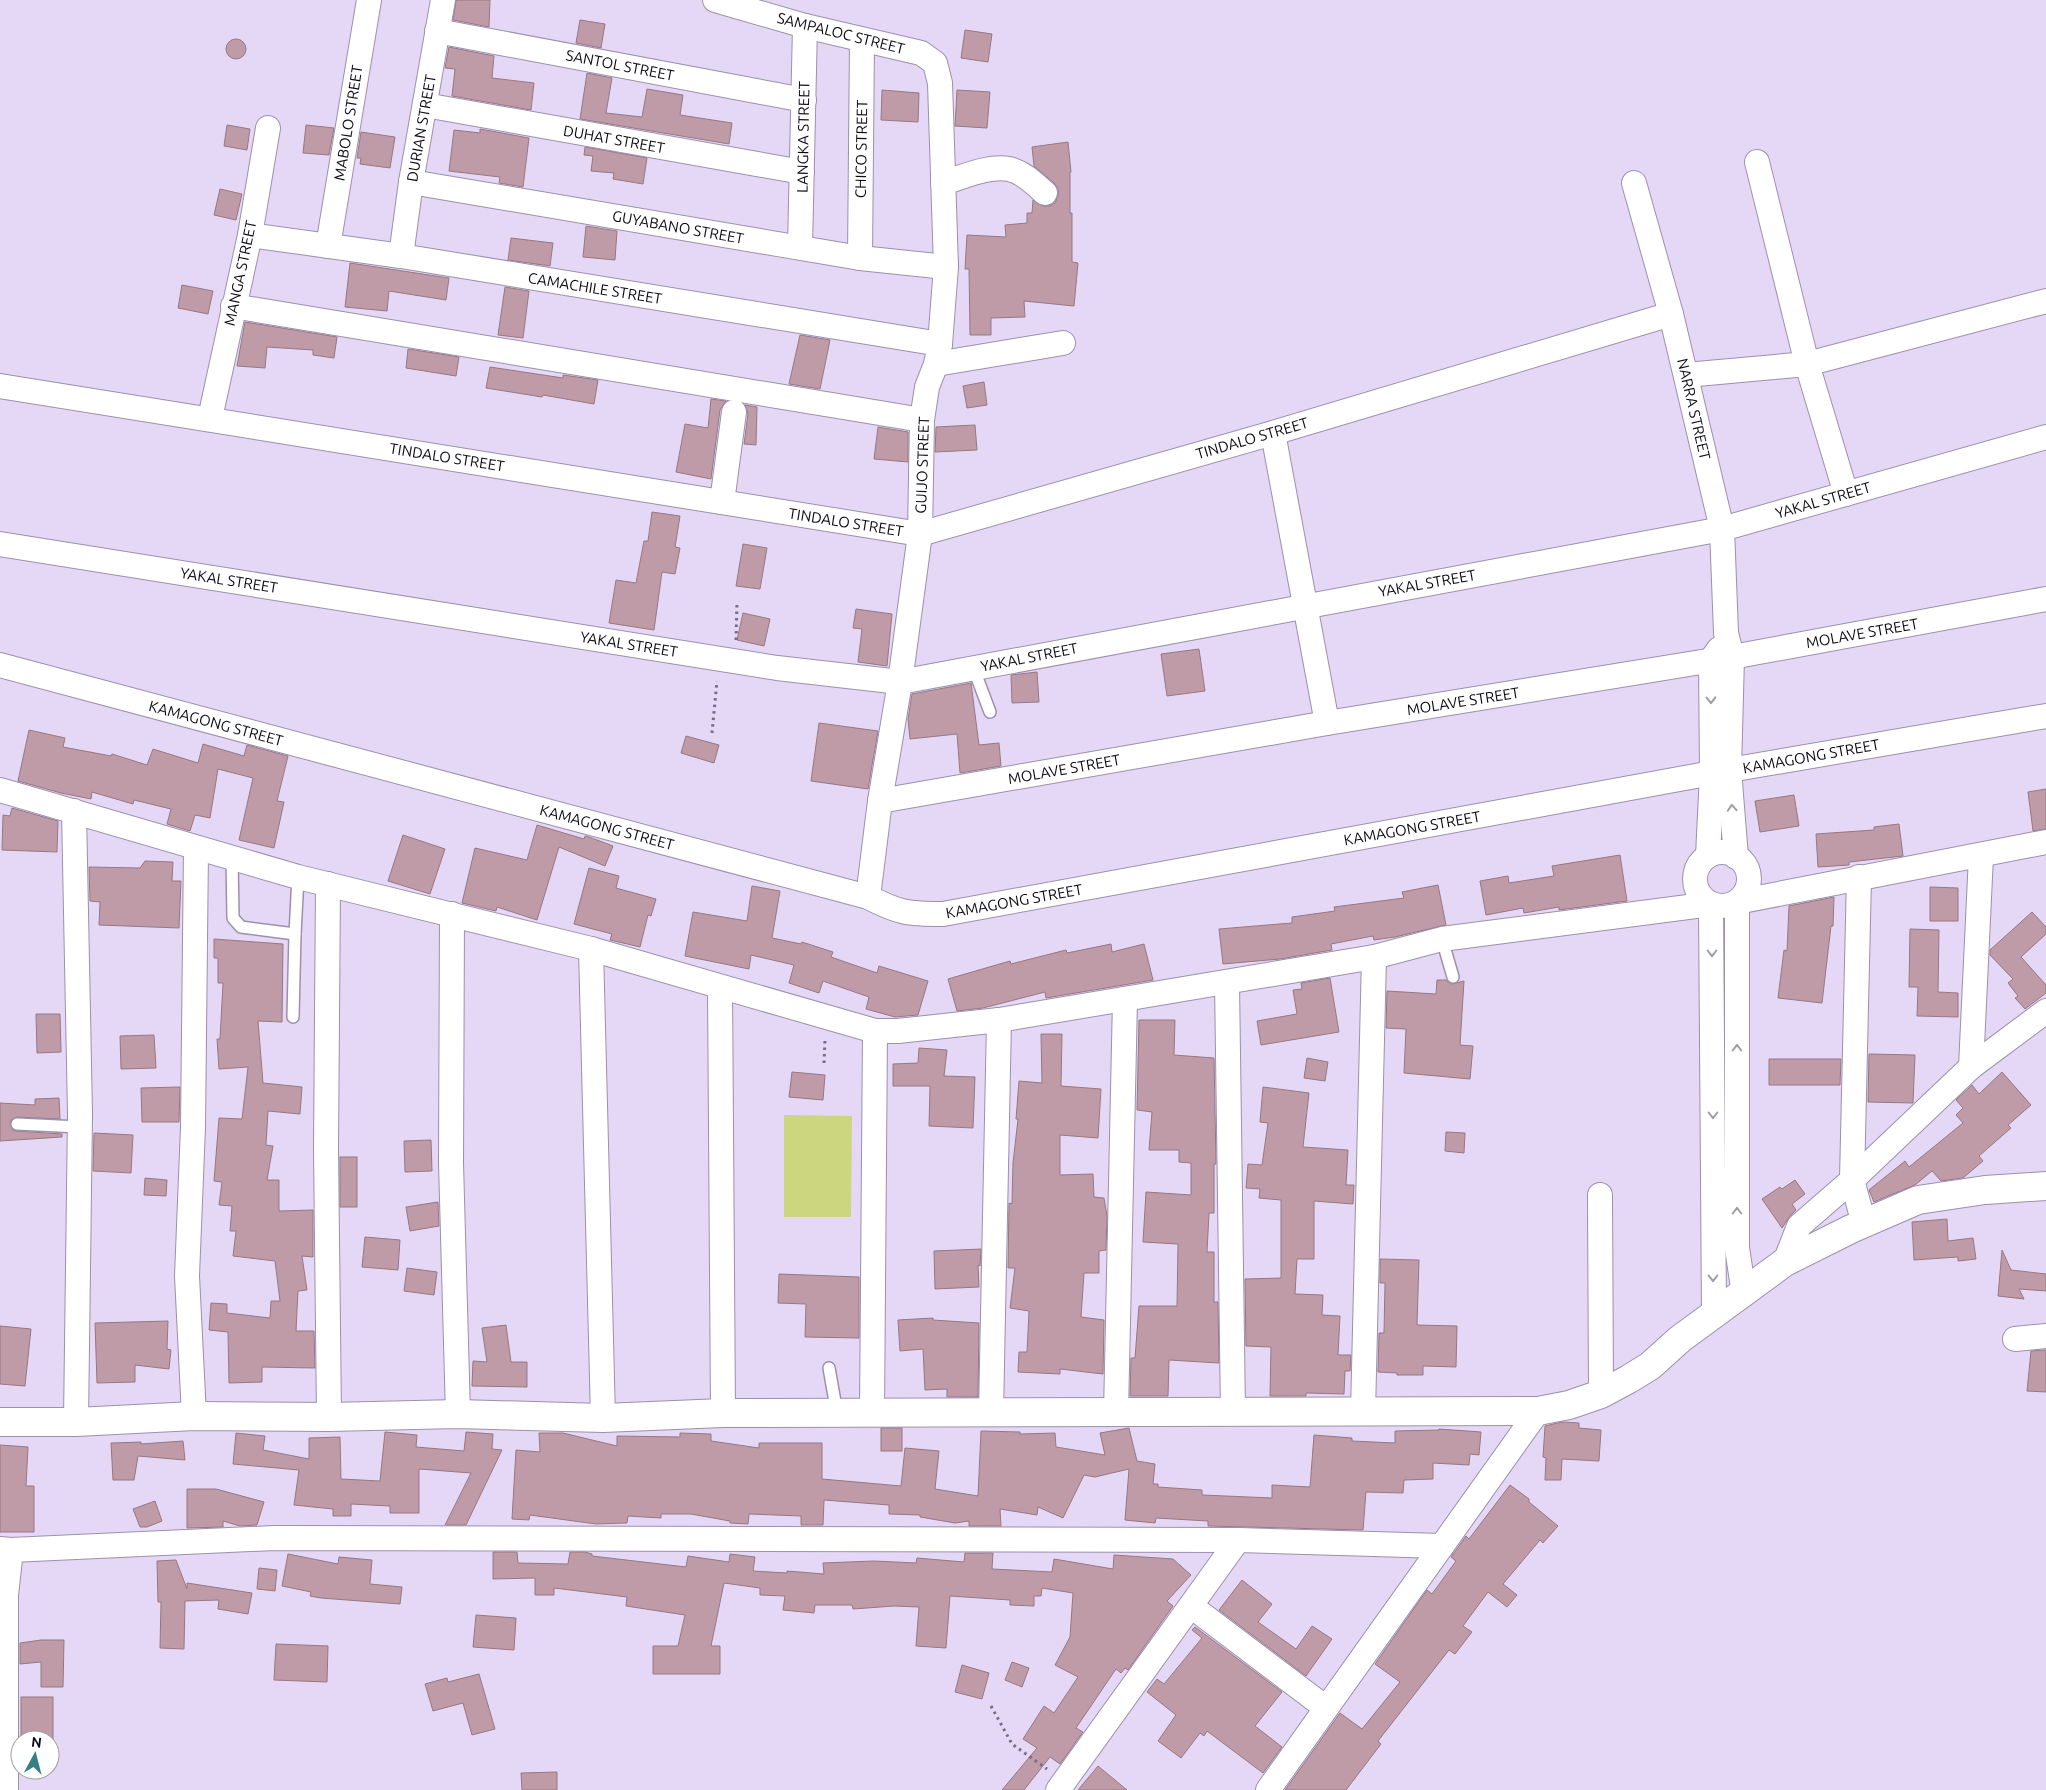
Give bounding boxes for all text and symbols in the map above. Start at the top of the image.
street label: SAMPALOC STREET [775,9,907,57]
street label: SANTOL STREET [564,46,676,84]
street label: MABOLO STREET [330,63,366,182]
street label: DURIAN STREET [403,72,439,183]
street label: LANGKA STREET [794,80,812,193]
street label: CHICO STREET [852,99,870,198]
street label: DUHAT STREET [562,122,667,156]
street label: GUYABANO STREET [611,207,746,247]
street label: MANGA STREET [221,218,260,327]
street label: CAMACHILE STREET [527,269,664,307]
street label: NARRA STREET [1674,357,1714,462]
street label: TINDALO STREET [1194,414,1311,462]
street label: GUIJO STREET [912,415,932,514]
street label: TINDALO STREET [388,440,506,475]
street label: YAKAL STREET [1773,478,1873,522]
street label: TINDALO STREET [787,505,905,540]
street label: YAKAL STREET [179,564,280,596]
street label: YAKAL STREET [1377,566,1478,600]
street label: MOLAVE STREET [1804,615,1920,651]
street label: YAKAL STREET [579,628,680,660]
street label: YAKAL STREET [979,639,1080,675]
street label: MOLAVE STREET [1405,684,1521,718]
one-way arrow [1706,696,1716,704]
street label: KAMAGONG STREET [147,697,286,749]
street label: KAMAGONG STREET [1741,736,1881,776]
street label: MOLAVE STREET [1006,751,1122,787]
street label: KAMAGONG STREET [538,801,677,853]
one-way arrow [1727,804,1738,812]
street label: KAMAGONG STREET [1342,808,1482,848]
street label: KAMAGONG STREET [944,881,1084,921]
one-way arrow [1707,950,1717,957]
one-way arrow [1732,1044,1742,1052]
one-way arrow [1707,1112,1718,1120]
one-way arrow [1732,1206,1742,1214]
one-way arrow [1708,1274,1718,1282]
north arrow [10,1730,60,1780]
text: N [30,1734,43,1751]

